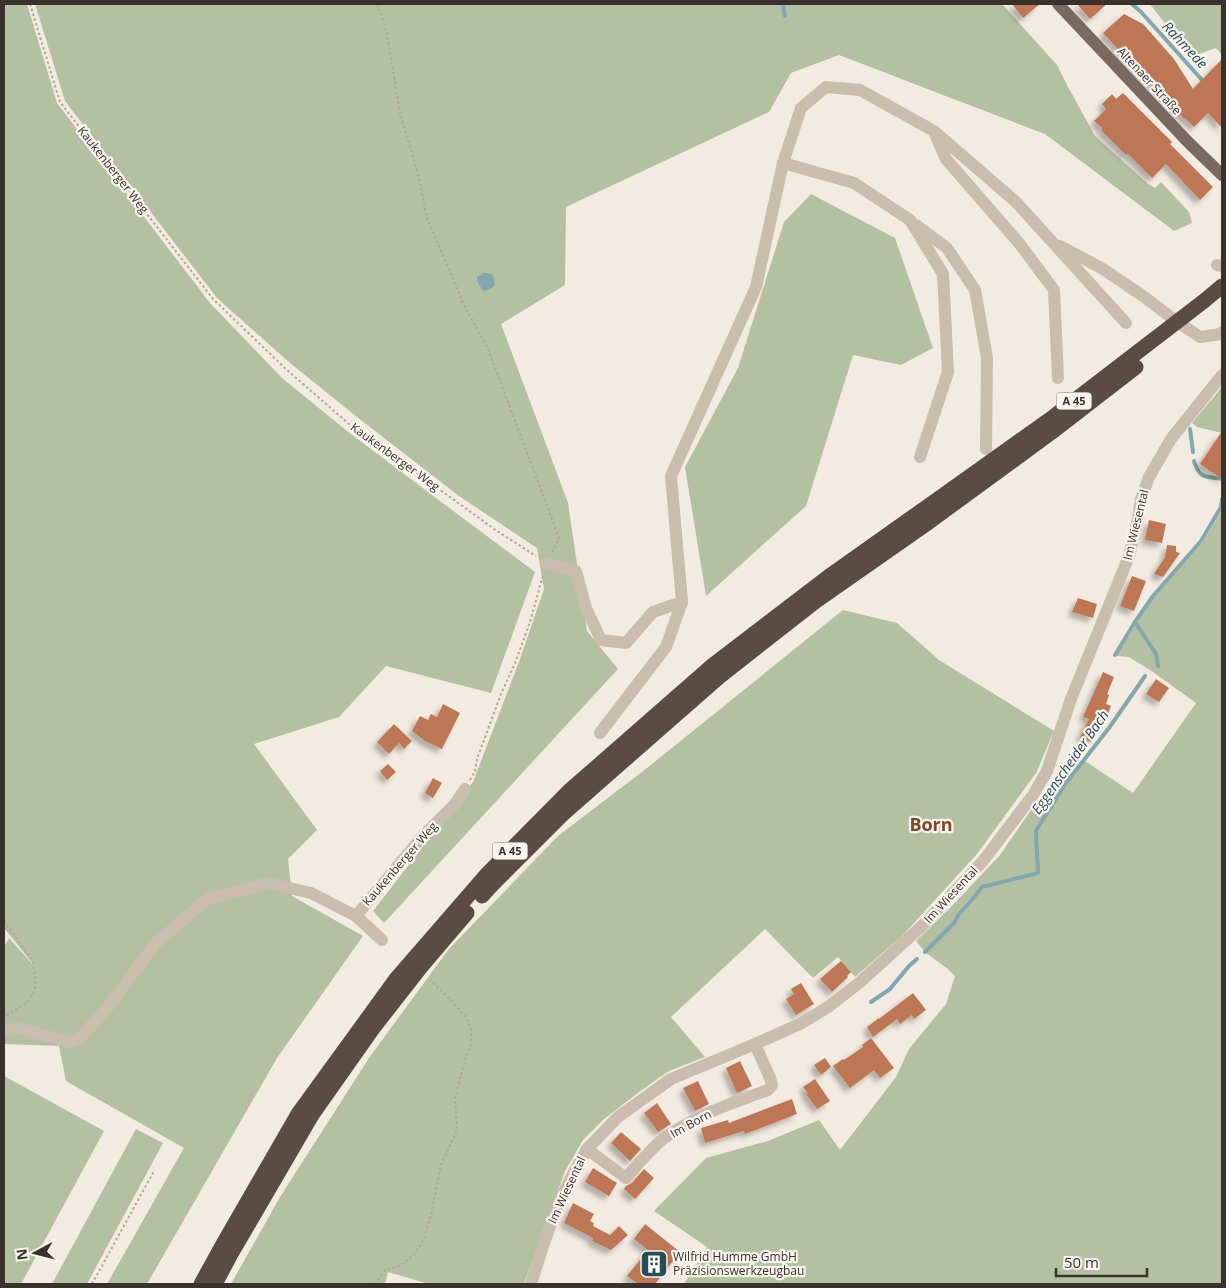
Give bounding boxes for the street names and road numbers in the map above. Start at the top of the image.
street label: Altenaer Straße [1113,43,1185,118]
street label: Kaukenberger Weg [74,123,153,217]
road number: A 45 [1056,392,1092,410]
street label: Kaukenberger Weg [347,418,444,495]
street label: Im Wiesental [1119,488,1152,562]
street label: Kaukenberger Weg [358,818,441,909]
road number: A 45 [492,842,528,859]
street label: Im Wiesental [920,862,981,927]
street label: Im Born [667,1105,714,1142]
street label: Im Wiesental [544,1153,590,1226]

